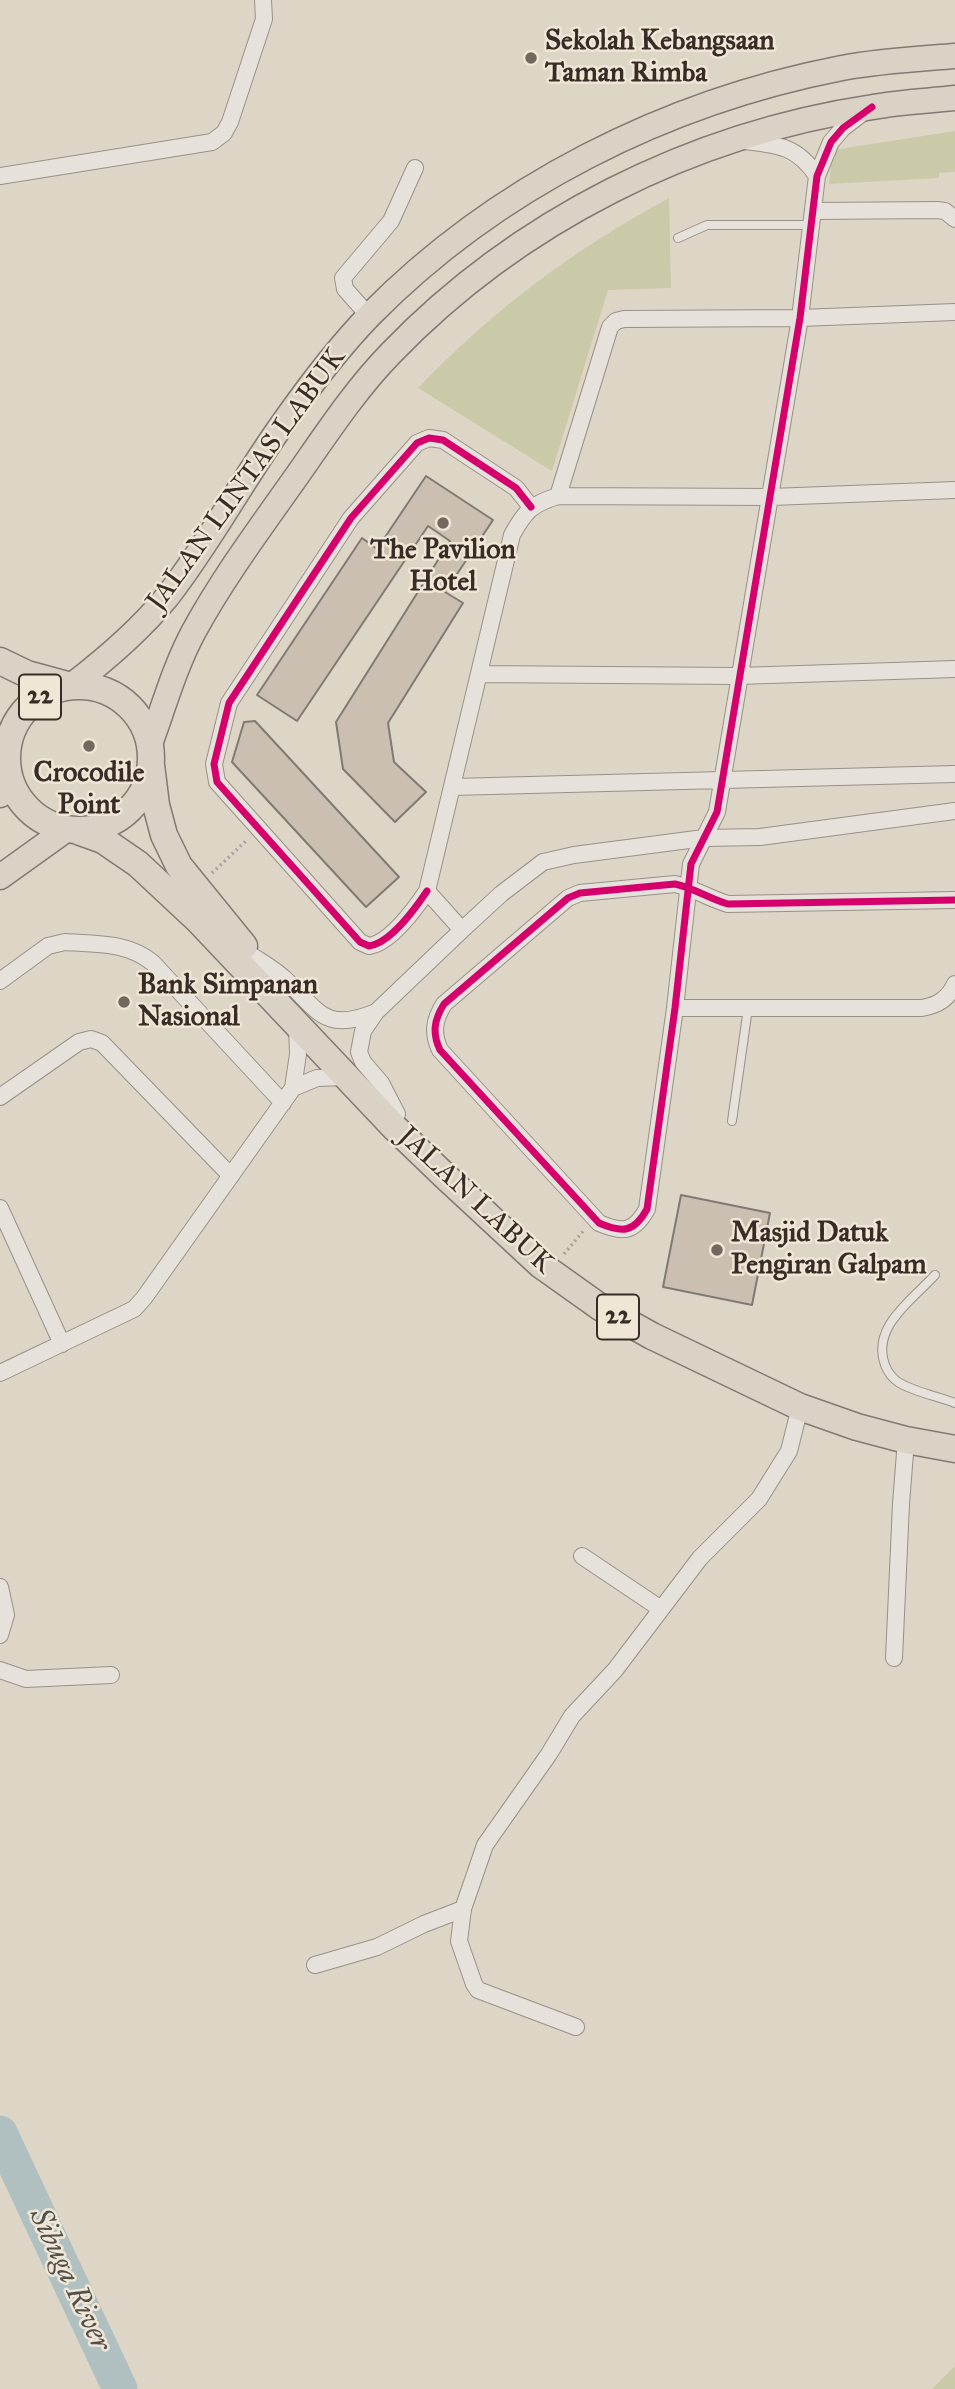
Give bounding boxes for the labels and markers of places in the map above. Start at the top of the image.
place label: Sekolah Kebangsaan Taman Rimba [545,25,774,91]
marker: Sekolah Kebangsaan Taman Rimba [523,50,539,66]
marker: The Pavilion Hotel [435,515,451,531]
place label: The Pavilion Hotel [370,534,516,600]
marker: Crocodile Point [81,738,97,754]
place label: Crocodile Point [34,757,144,823]
place label: Bank Simpanan Nasional [138,969,318,1035]
marker: Bank Simpanan Nasional [116,994,132,1010]
place label: Masjid Datuk Pengiran Galpam [731,1217,927,1283]
marker: Masjid Datuk Pengiran Galpam [709,1242,725,1258]

